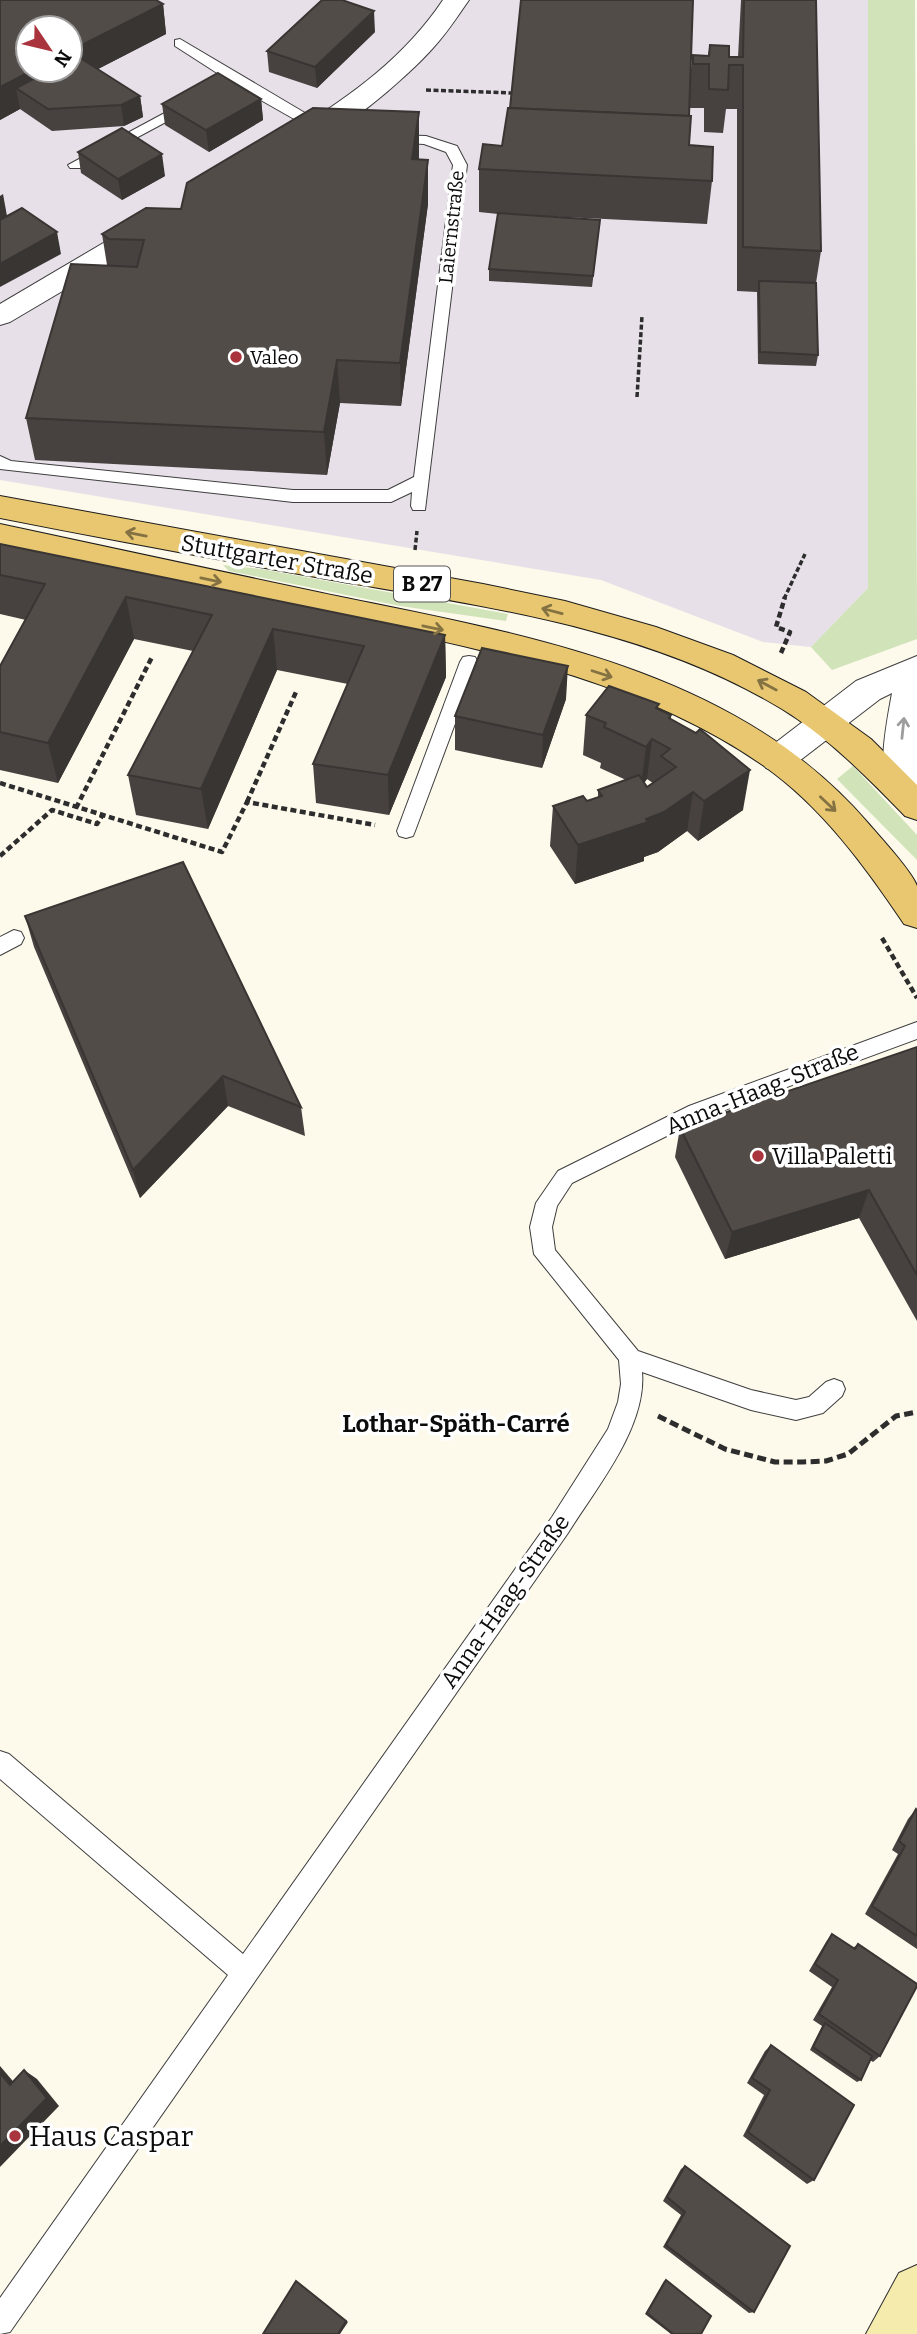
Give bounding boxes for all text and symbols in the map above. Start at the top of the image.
north arrow [14,14,84,84]
text: N [49,46,76,71]
street label: Laiernstraße [434,169,469,285]
place label: Valeo [250,346,299,369]
marker: Valeo [228,349,244,365]
one-way arrow [125,526,148,540]
street label: Stuttgarter Straße [179,528,375,590]
road number: B 27 [394,566,450,602]
one-way arrow [199,574,221,587]
one-way arrow [541,603,563,616]
one-way arrow [421,621,444,635]
one-way arrow [591,668,613,681]
one-way arrow [757,678,777,692]
one-way arrow [896,718,909,740]
one-way arrow [819,796,836,813]
street label: Anna-Haag-Straße [661,1037,863,1141]
place label: Villa Paletti [772,1142,892,1170]
marker: Villa Paletti [750,1148,766,1164]
district label: Lothar-Späth-Carré [342,1410,570,1438]
street label: Anna-Haag-Straße [435,1509,575,1693]
place label: Haus Caspar [29,2120,193,2153]
marker: Haus Caspar [7,2128,23,2144]

